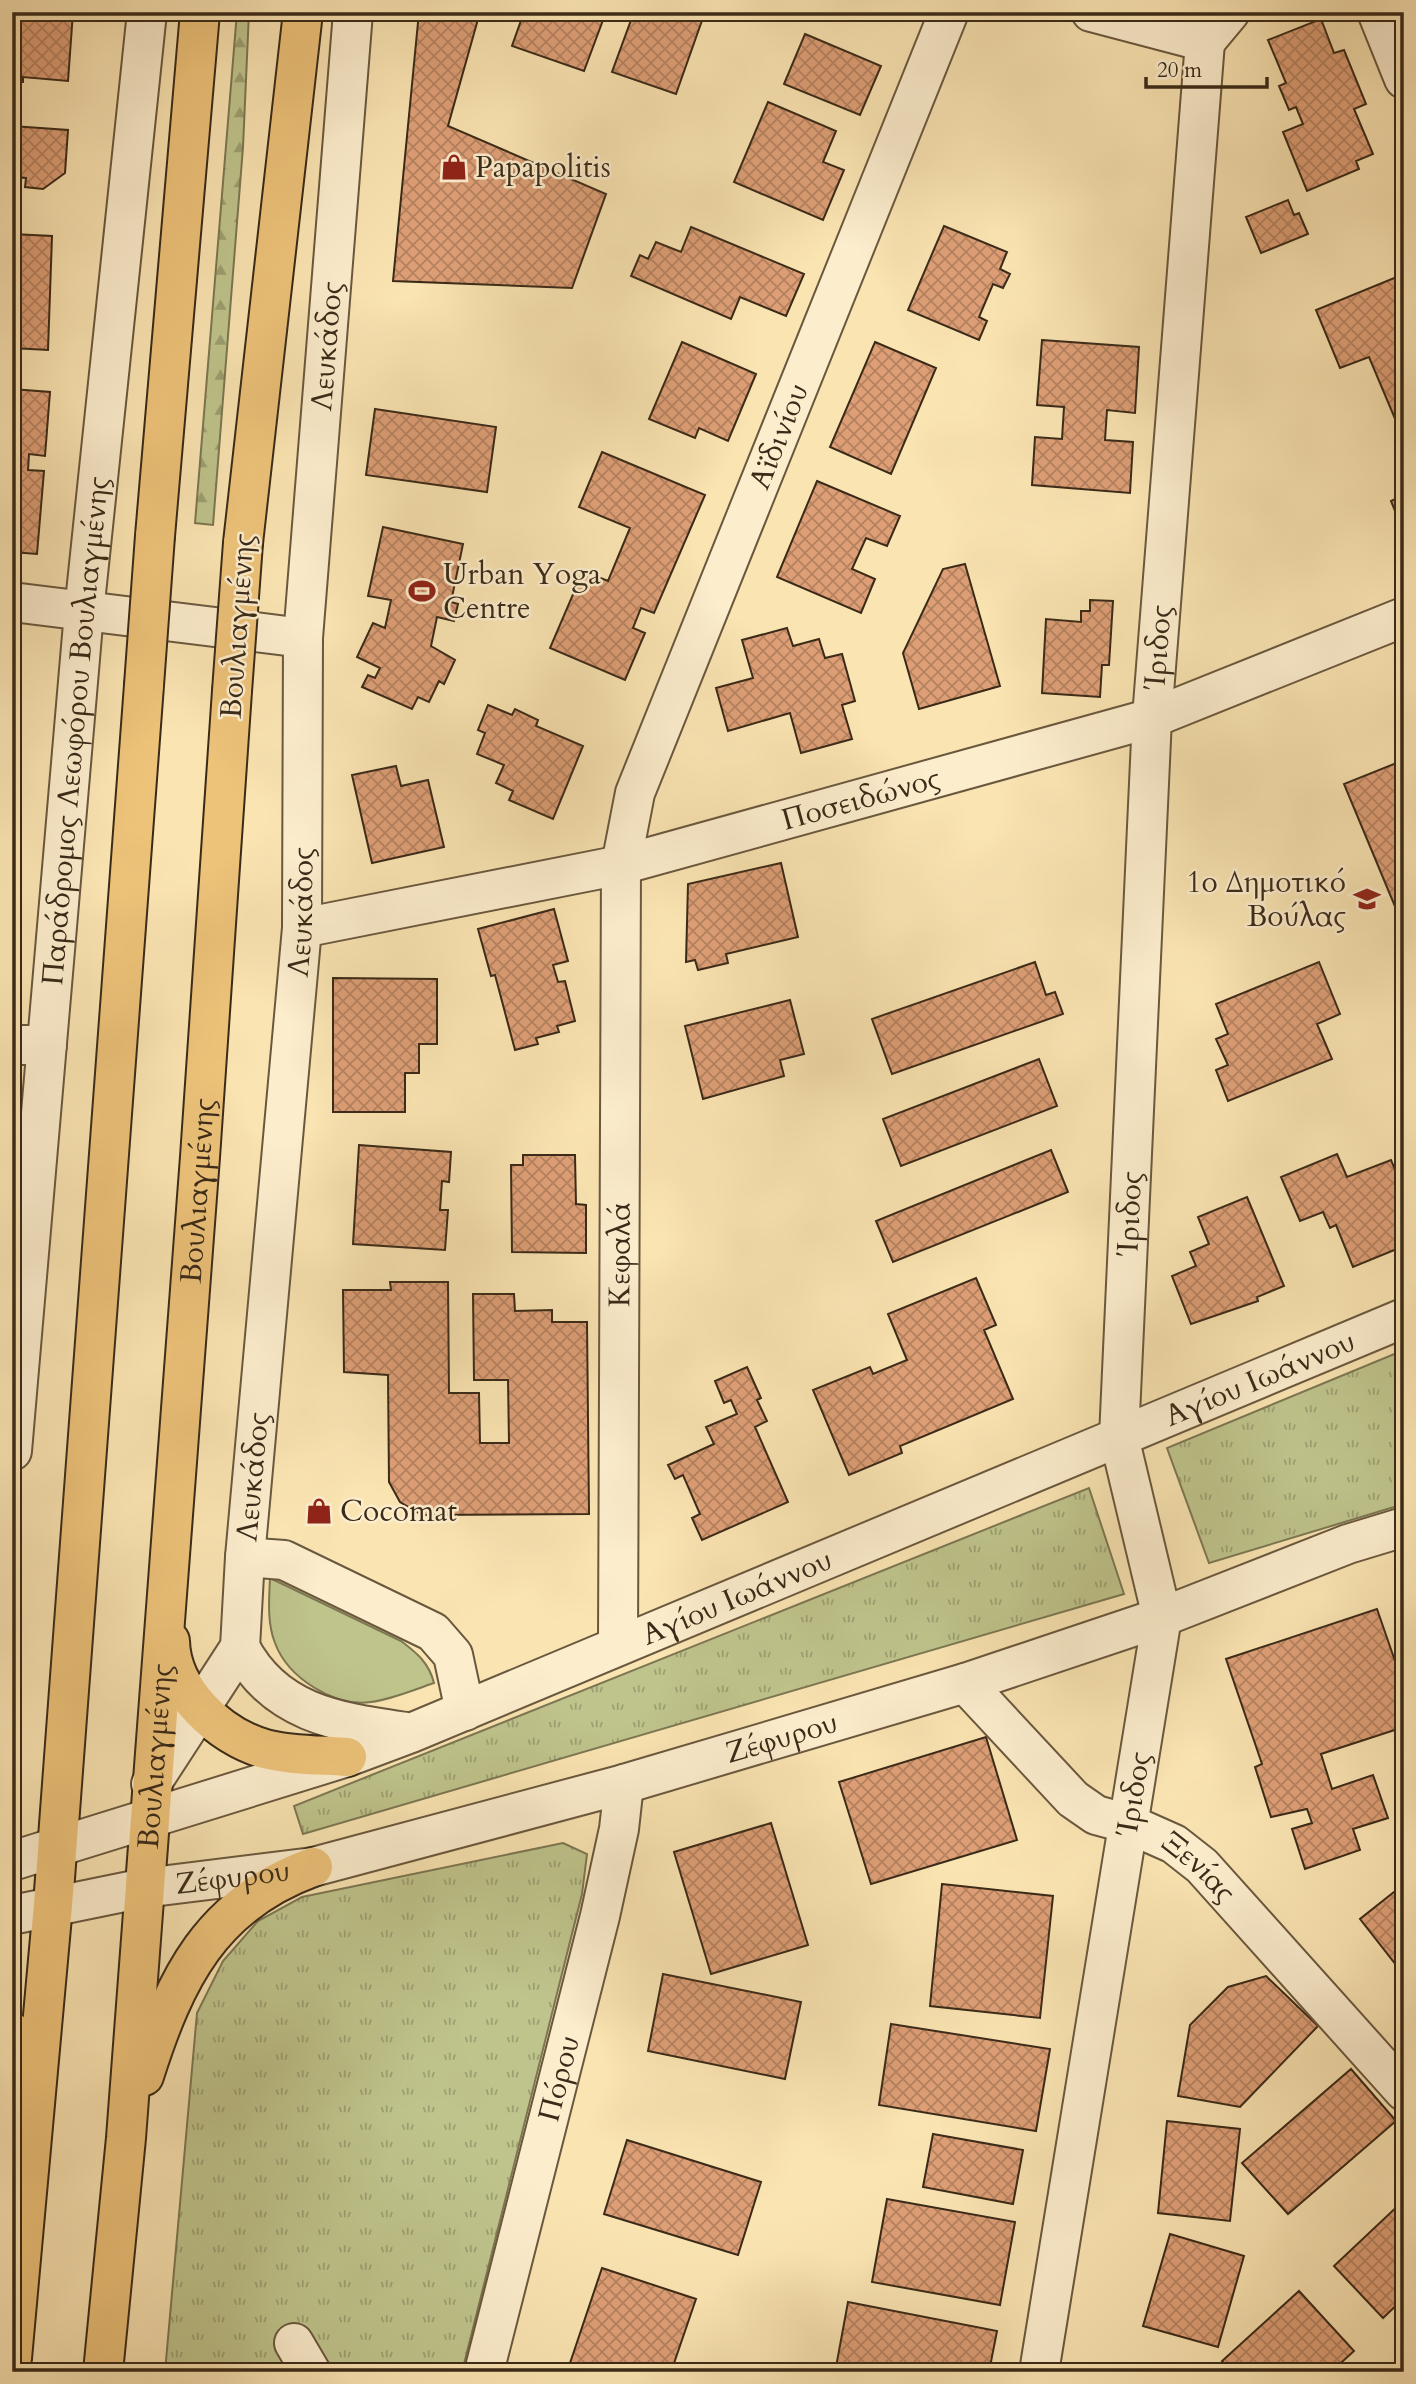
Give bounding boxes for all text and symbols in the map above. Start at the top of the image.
scale bar [1146,46,1267,90]
text: 20 m [1157,56,1202,85]
place label: Papapolitis [475,147,611,188]
shop icon: Papapolitis [439,152,469,182]
street label: Λευκάδος [301,280,352,412]
street label: Αϊδινίου [739,377,819,495]
street label: Παράδρομος Λεωφόρου Βουλιαγμένης [32,474,119,987]
street label: Βουλιαγμένης [211,532,264,720]
place label: Urban Yoga Centre [443,554,601,629]
sports icon: Urban Yoga Centre [407,576,437,606]
street label: Ίριδος [1134,603,1182,692]
street label: Ποσειδώνος [777,758,945,841]
street label: Λευκάδος [278,847,323,979]
place label: 1ο Δημοτικό Βούλας [1186,862,1346,937]
school or university icon: 1ο Δημοτικό Βούλας [1352,884,1382,914]
street label: Βουλιαγμένης [171,1097,225,1285]
street label: Ίριδος [1107,1170,1152,1257]
street label: Κεφαλά [599,1201,641,1307]
street label: Αγίου Ιωάννου [1159,1321,1361,1437]
street label: Λευκάδος [226,1410,279,1543]
place label: Cocomat [340,1491,457,1532]
shop icon: Cocomat [304,1496,334,1526]
street label: Αγίου Ιωάννου [635,1539,838,1655]
street label: Βουλιαγμένης [128,1662,183,1850]
street label: Ζέφυρου [720,1702,842,1774]
street label: Ίριδος [1107,1749,1161,1840]
street label: Ξενίας [1153,1822,1245,1912]
street label: Ζέφυρου [173,1850,292,1905]
street label: Πόρου [529,2031,590,2126]

